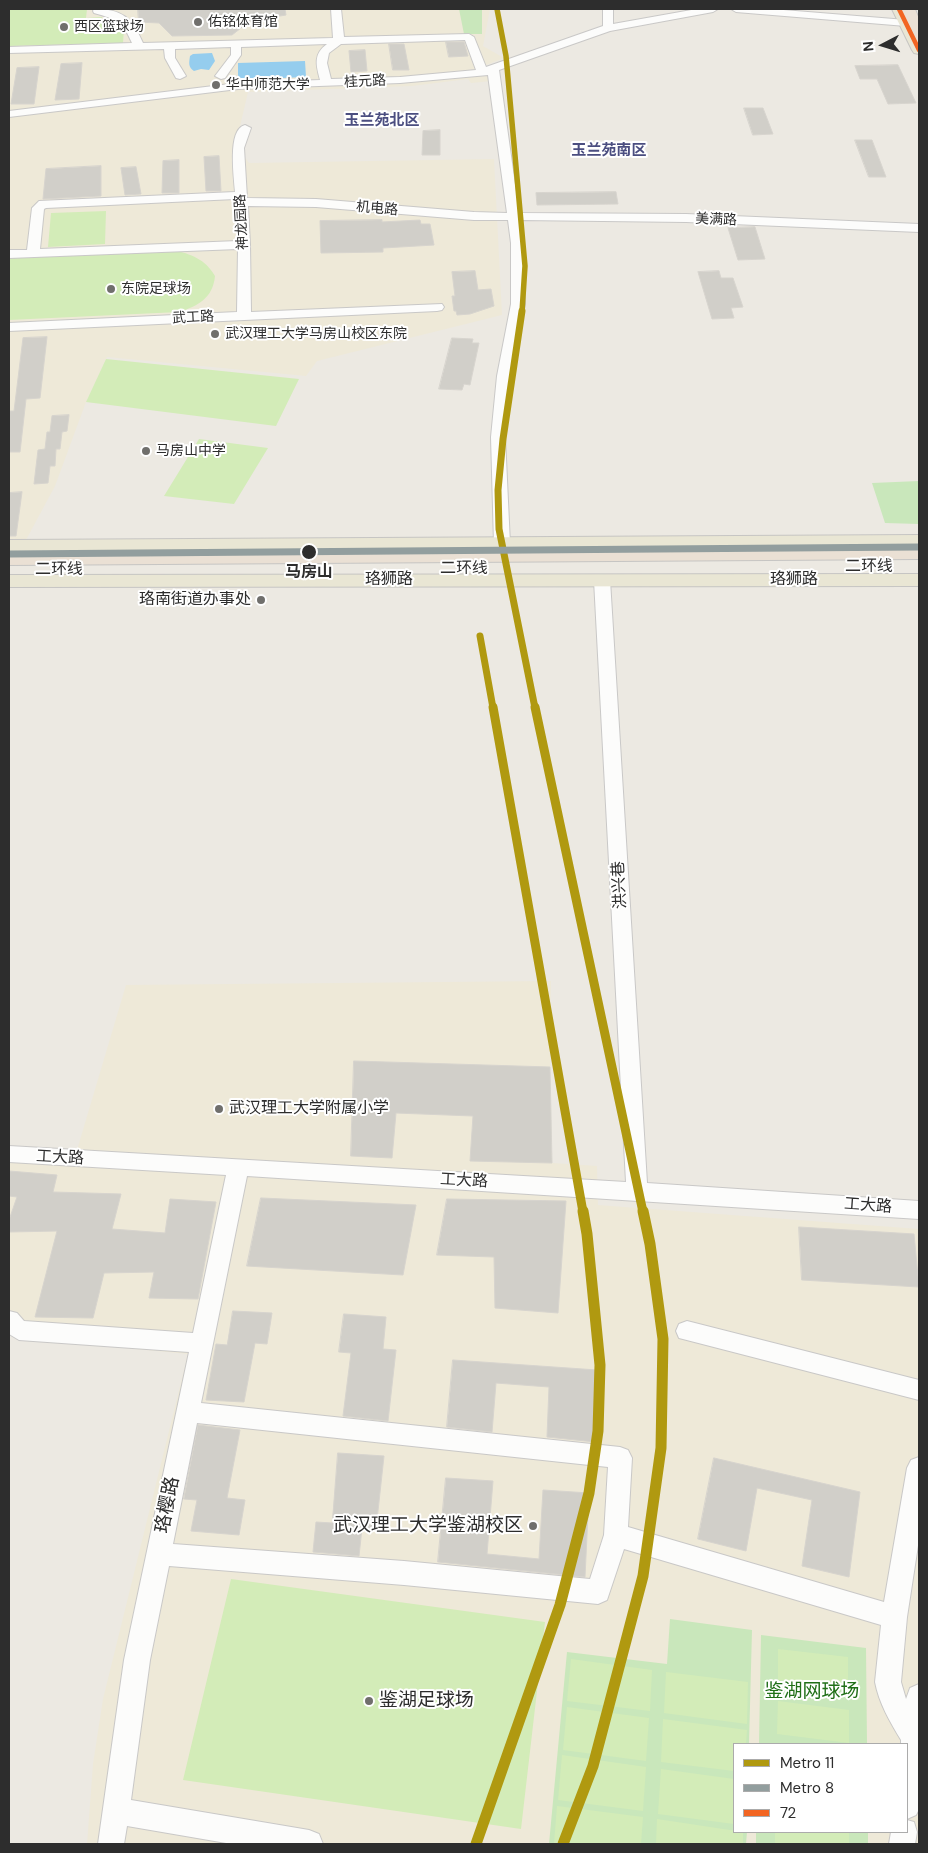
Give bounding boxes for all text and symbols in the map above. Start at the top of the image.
place label: 佑铭体育馆 [208,14,278,30]
marker: 佑铭体育馆 [192,16,204,28]
place label: 西区篮球场 [74,19,144,35]
north arrow [858,20,908,70]
marker: 西区篮球场 [58,21,70,33]
text: N [859,40,877,52]
street label: 桂元路 [344,73,386,91]
place label: 华中师范大学 [226,77,310,93]
marker: 华中师范大学 [210,79,222,91]
district label: 玉兰苑北区 [345,112,419,130]
district label: 玉兰苑南区 [572,142,646,160]
street label: 神龙园路 [232,194,252,250]
street label: 机电路 [355,199,399,219]
street label: 美满路 [695,211,737,229]
place label: 东院足球场 [121,281,191,297]
marker: 东院足球场 [105,283,117,295]
street label: 武工路 [172,309,214,327]
place label: 武汉理工大学马房山校区东院 [225,326,407,342]
marker: 武汉理工大学马房山校区东院 [209,328,221,340]
place label: 马房山中学 [156,443,226,459]
marker: 马房山中学 [140,445,152,457]
marker: 马房山 [300,543,318,561]
street label: 二环线 [845,557,893,577]
street label: 二环线 [440,559,488,579]
street label: 二环线 [35,560,83,580]
place label: 马房山 [285,563,333,583]
street label: 珞狮路 [365,570,413,590]
street label: 珞狮路 [770,570,818,590]
place label: 珞南街道办事处 [139,590,251,610]
marker: 珞南街道办事处 [255,594,267,606]
street label: 洪兴巷 [609,861,631,909]
place label: 武汉理工大学附属小学 [229,1099,389,1119]
marker: 武汉理工大学附属小学 [213,1103,225,1115]
street label: 工大路 [36,1147,84,1169]
street label: 工大路 [440,1170,488,1192]
street label: 工大路 [843,1195,893,1217]
street label: 珞樱路 [151,1475,185,1535]
place label: 武汉理工大学鉴湖校区 [333,1515,523,1537]
marker: 武汉理工大学鉴湖校区 [527,1520,539,1532]
park label: 鉴湖网球场 [765,1681,859,1703]
place label: 鉴湖足球场 [379,1690,474,1712]
marker: 鉴湖足球场 [363,1695,375,1707]
legend [733,1743,908,1833]
text: Metro 11 [780,1753,834,1773]
text: Metro 8 [780,1778,834,1798]
text: 72 [780,1803,796,1823]

